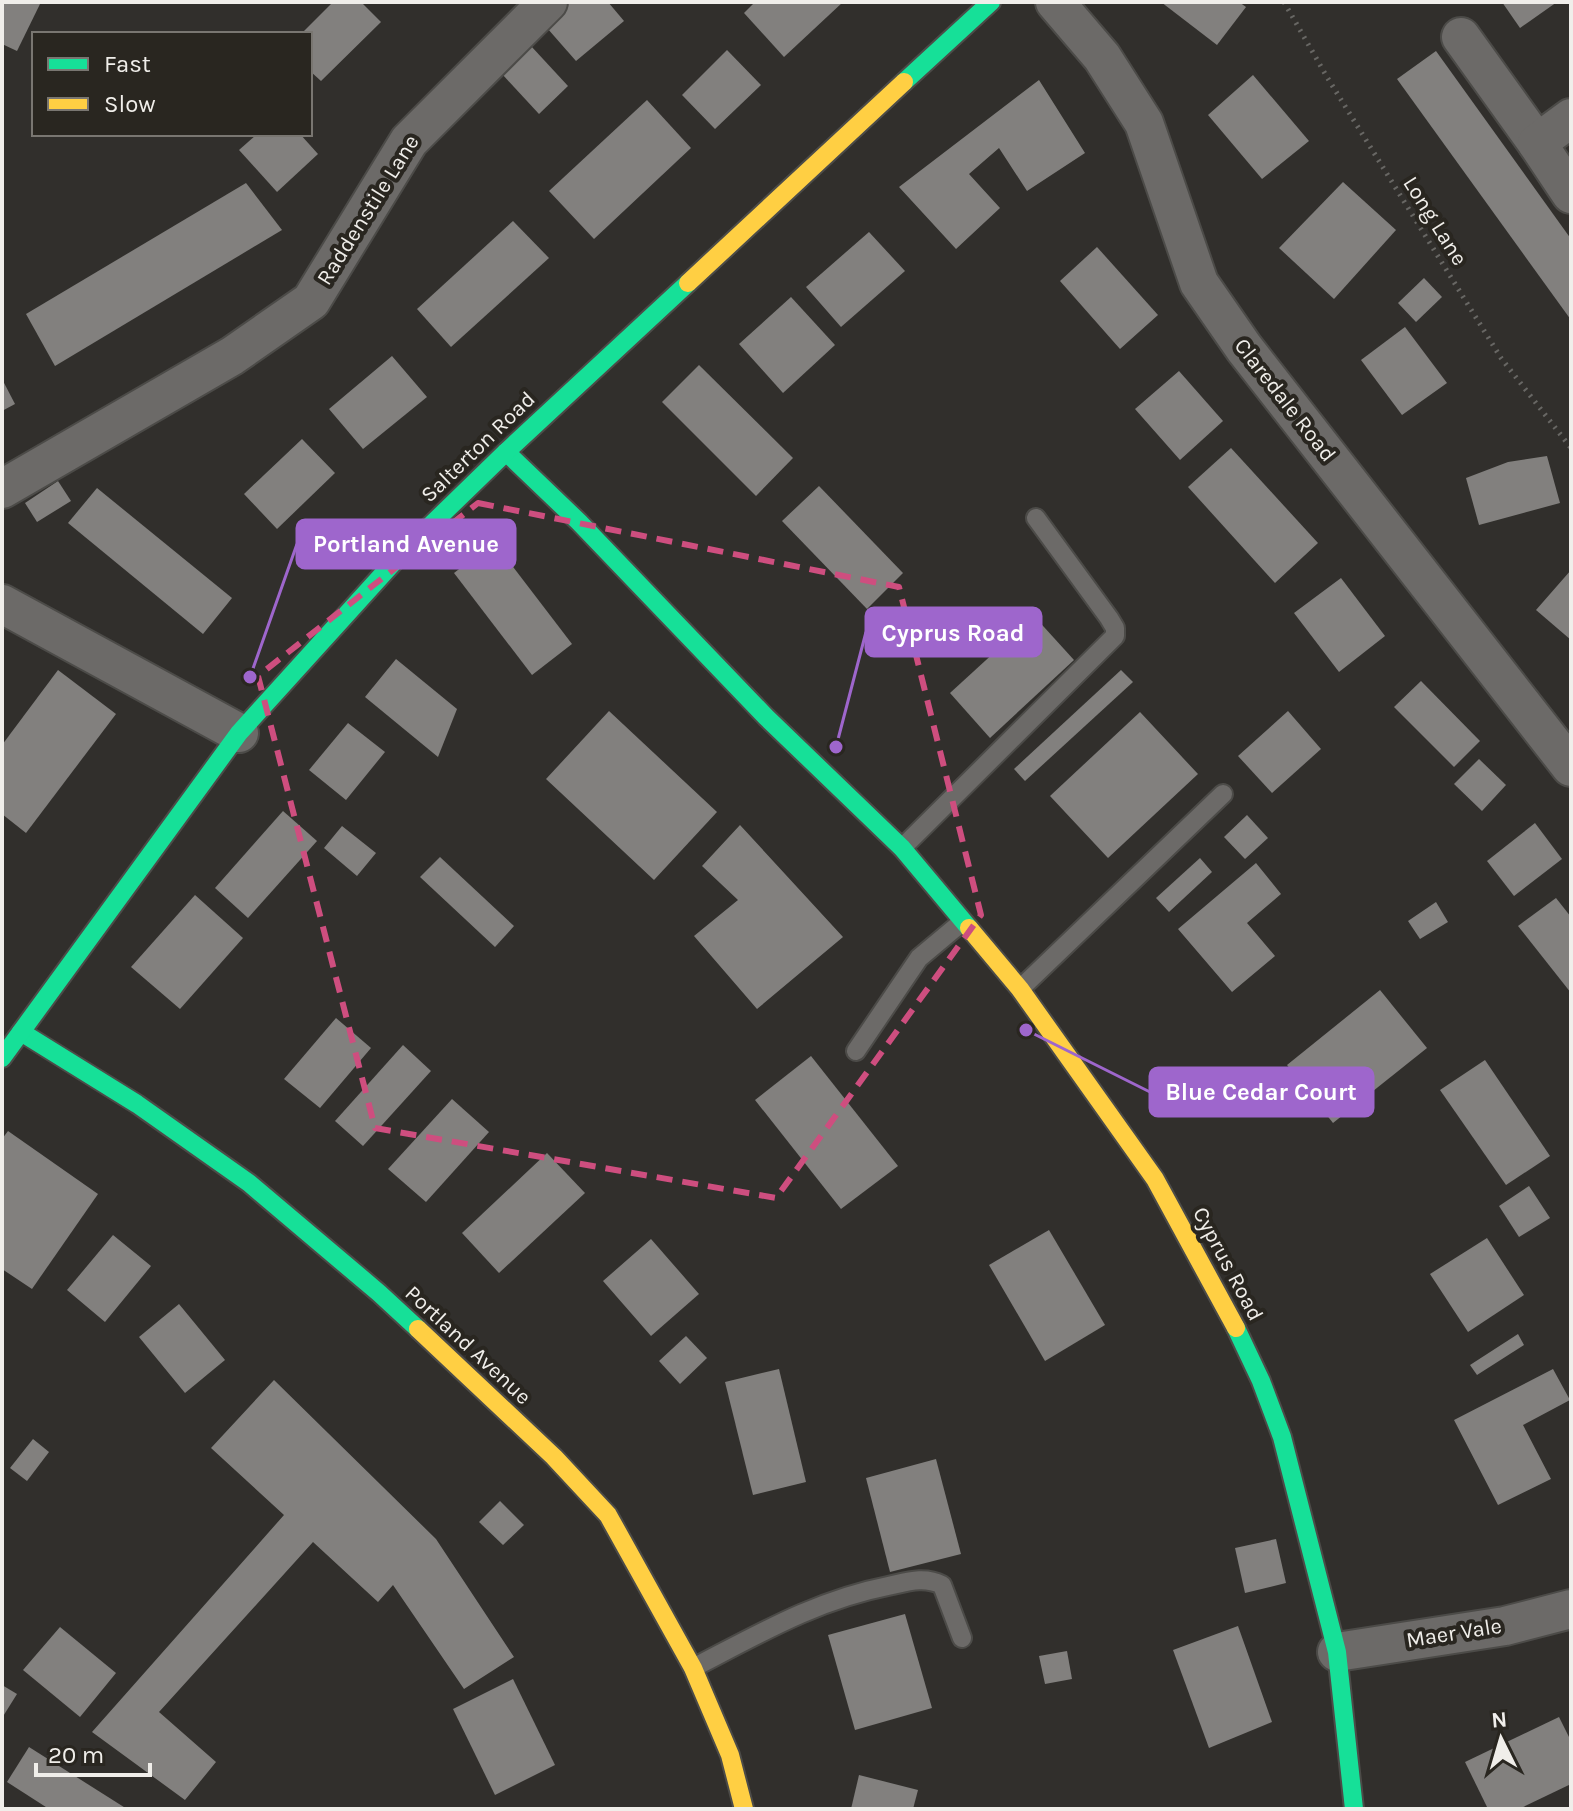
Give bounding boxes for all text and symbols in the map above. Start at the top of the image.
legend [32,32,312,136]
text: Fast [104,50,151,78]
text: Slow [104,90,156,118]
street label: Raddenstile Lane [311,130,425,290]
street label: Long Lane [1397,172,1473,270]
street label: Claredale Road [1229,333,1341,467]
street label: Salterton Road [416,386,540,508]
callout: Portland Avenue [297,520,515,568]
text: Portland Avenue [313,530,499,558]
callout: Cyprus Road [866,608,1041,656]
text: Cyprus Road [882,619,1024,647]
callout: Blue Cedar Court [1150,1068,1373,1116]
text: Blue Cedar Court [1165,1078,1357,1106]
street label: Cyprus Road [1187,1203,1269,1325]
street label: Portland Avenue [400,1280,536,1410]
street label: Maer Vale [1404,1613,1504,1653]
north arrow [1461,1699,1541,1779]
text: N [1490,1706,1508,1734]
scale bar [36,1727,150,1777]
text: 20 m [48,1741,104,1769]

